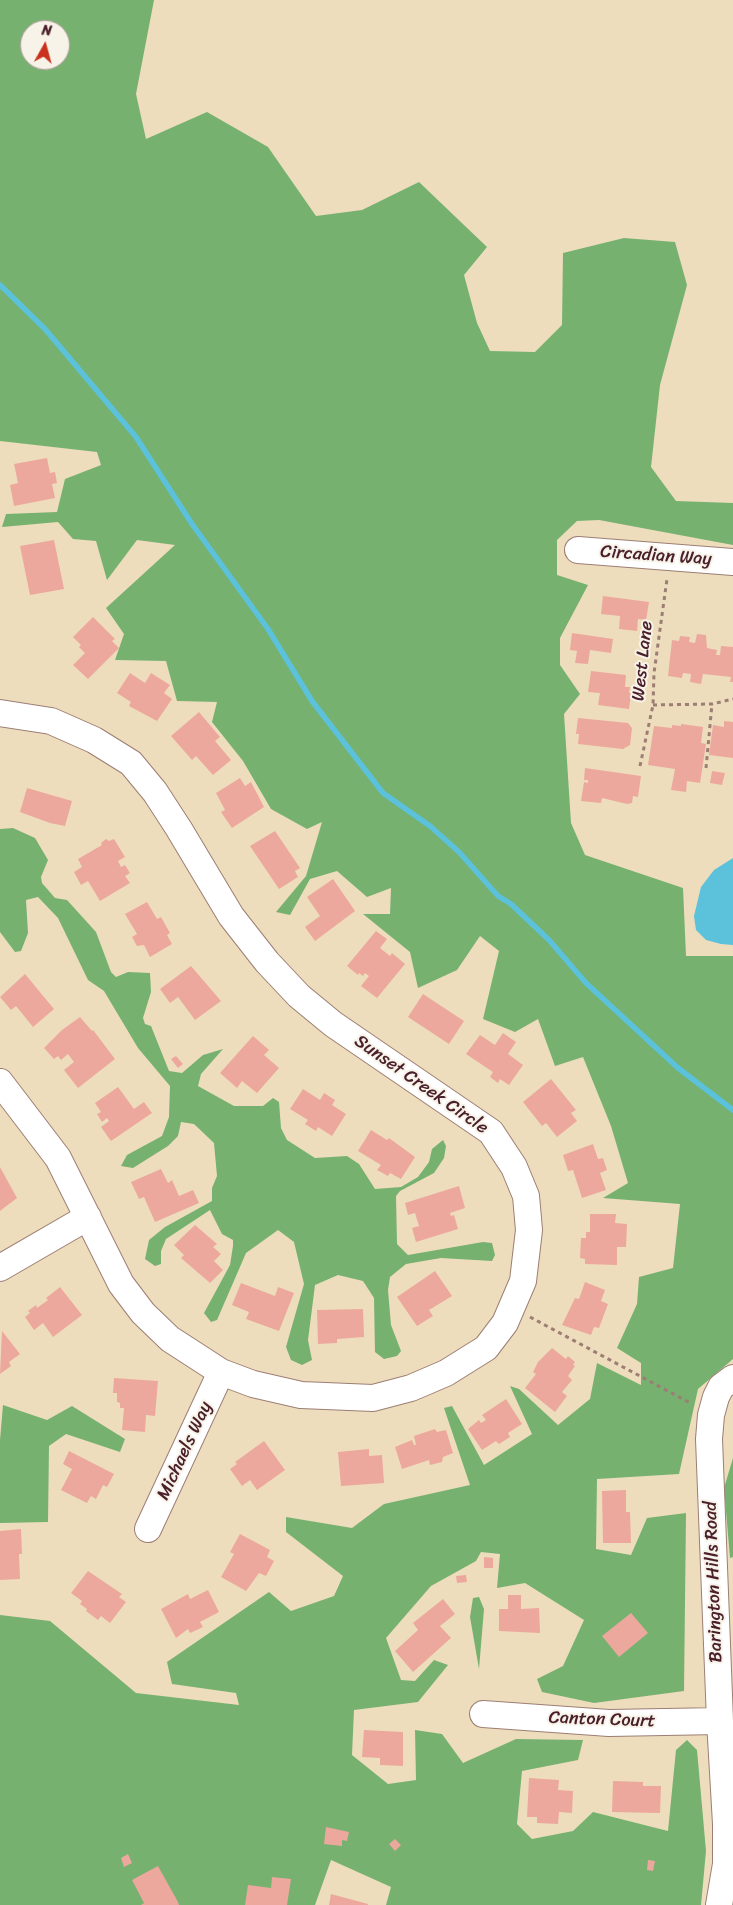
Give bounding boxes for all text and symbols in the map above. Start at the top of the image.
text: N [40,18,53,44]
north arrow [20,20,70,70]
street label: Circadian Way [600,541,712,571]
street label: West Lane [628,620,658,702]
street label: Sunset Creek Circle [350,1031,492,1139]
street label: Michaels Way [153,1398,217,1504]
street label: Barington Hills Road [700,1501,728,1663]
street label: Canton Court [548,1707,656,1733]

